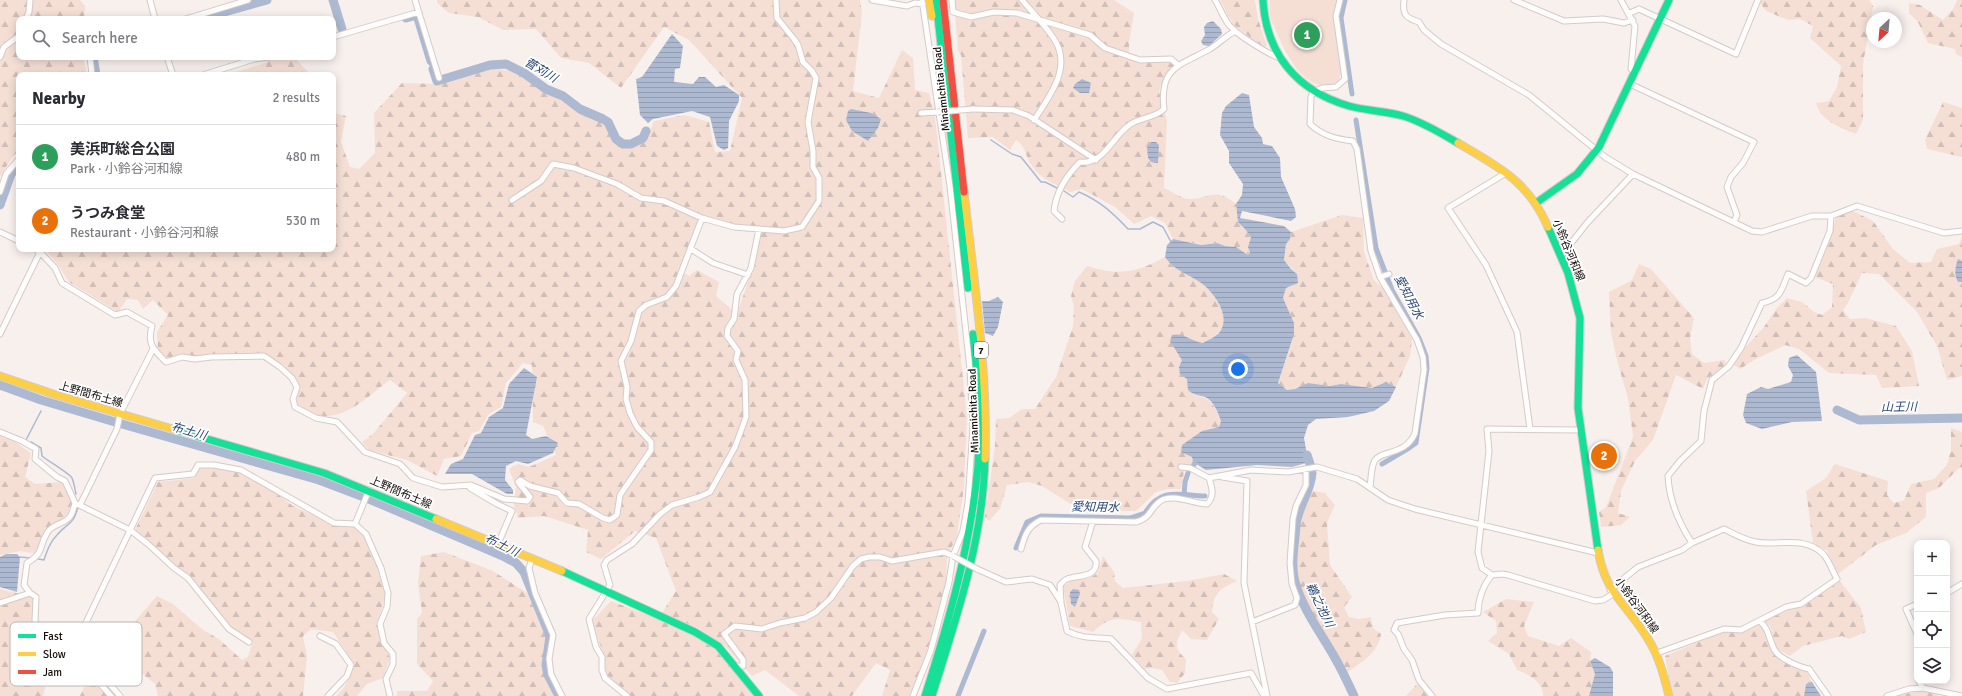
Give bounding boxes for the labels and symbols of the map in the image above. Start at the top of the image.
north arrow [1866,12,1902,48]
pin: 1 [1294,20,1320,50]
street label: Minamichita Road [931,46,952,132]
water label: 菅苅川 [521,55,562,87]
street label: 小鈴谷河和線 [1550,217,1587,283]
water label: 愛知用水 [1391,273,1427,324]
road number: 7 [974,342,988,358]
your location [1228,359,1248,379]
street label: Minamichita Road [966,368,981,454]
street label: 上野間布土線 [57,379,124,410]
water label: 山王川 [1881,400,1919,415]
water label: 布土川 [169,419,210,444]
pin: 2 [1591,441,1617,471]
street label: 上野間布土線 [368,474,434,511]
water label: 愛知用水 [1071,500,1121,515]
water label: 布土川 [482,531,523,561]
street label: 小鈴谷河和線 [1612,575,1661,636]
water label: 鵜之池川 [1302,580,1338,632]
legend [10,622,142,686]
text: Fast [43,630,63,643]
text: Slow [43,648,66,661]
text: Jam [43,666,62,679]

